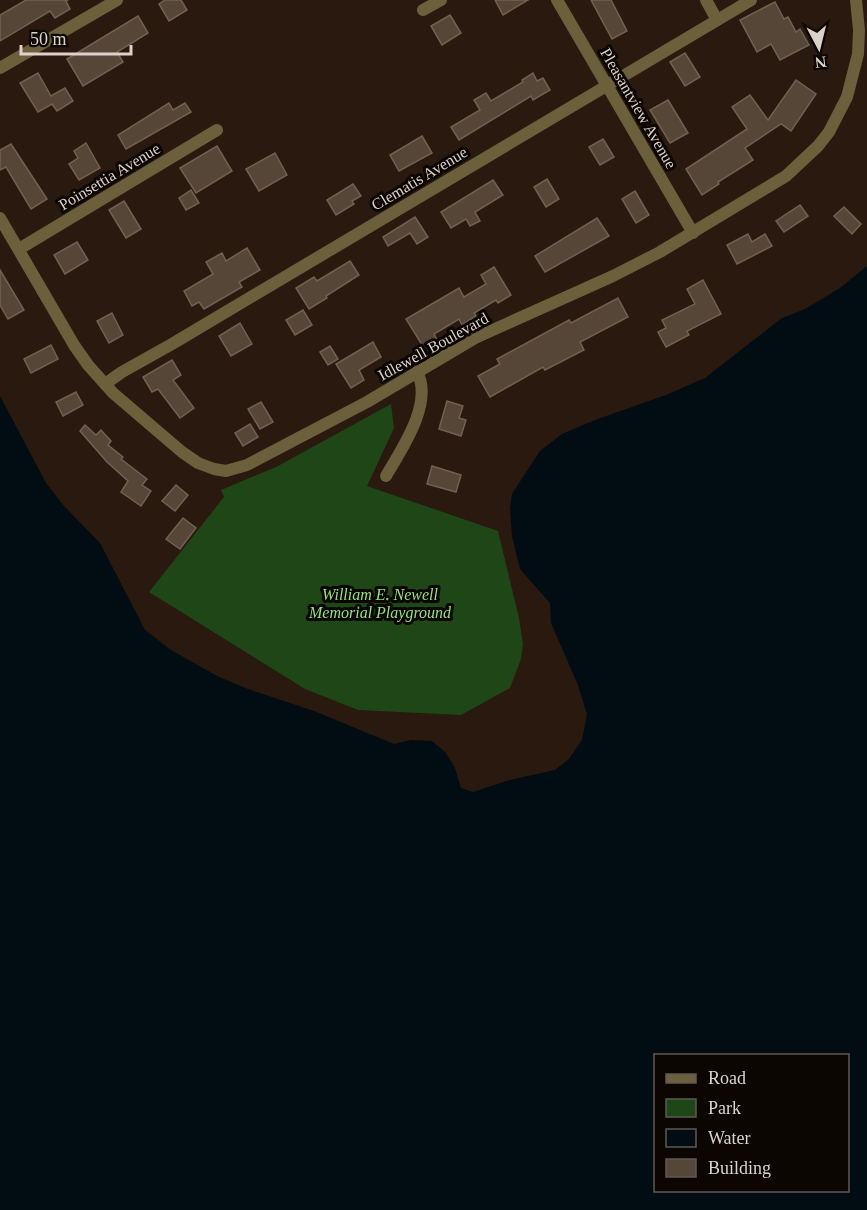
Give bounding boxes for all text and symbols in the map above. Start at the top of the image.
scale bar [21,18,130,56]
north arrow [789,18,849,78]
text: 50 m [30,29,67,49]
street label: Pleasantview Avenue [597,45,680,171]
text: N [814,53,828,72]
street label: Poinsettia Avenue [56,140,163,213]
street label: Clematis Avenue [368,143,470,214]
street label: Idlewell Boulevard [375,309,491,384]
park label: William E. Newell Memorial Playground [308,586,452,622]
legend [654,1054,849,1192]
text: Road [708,1068,746,1088]
text: Park [708,1098,741,1118]
text: Water [708,1128,751,1148]
text: Building [708,1158,771,1178]

